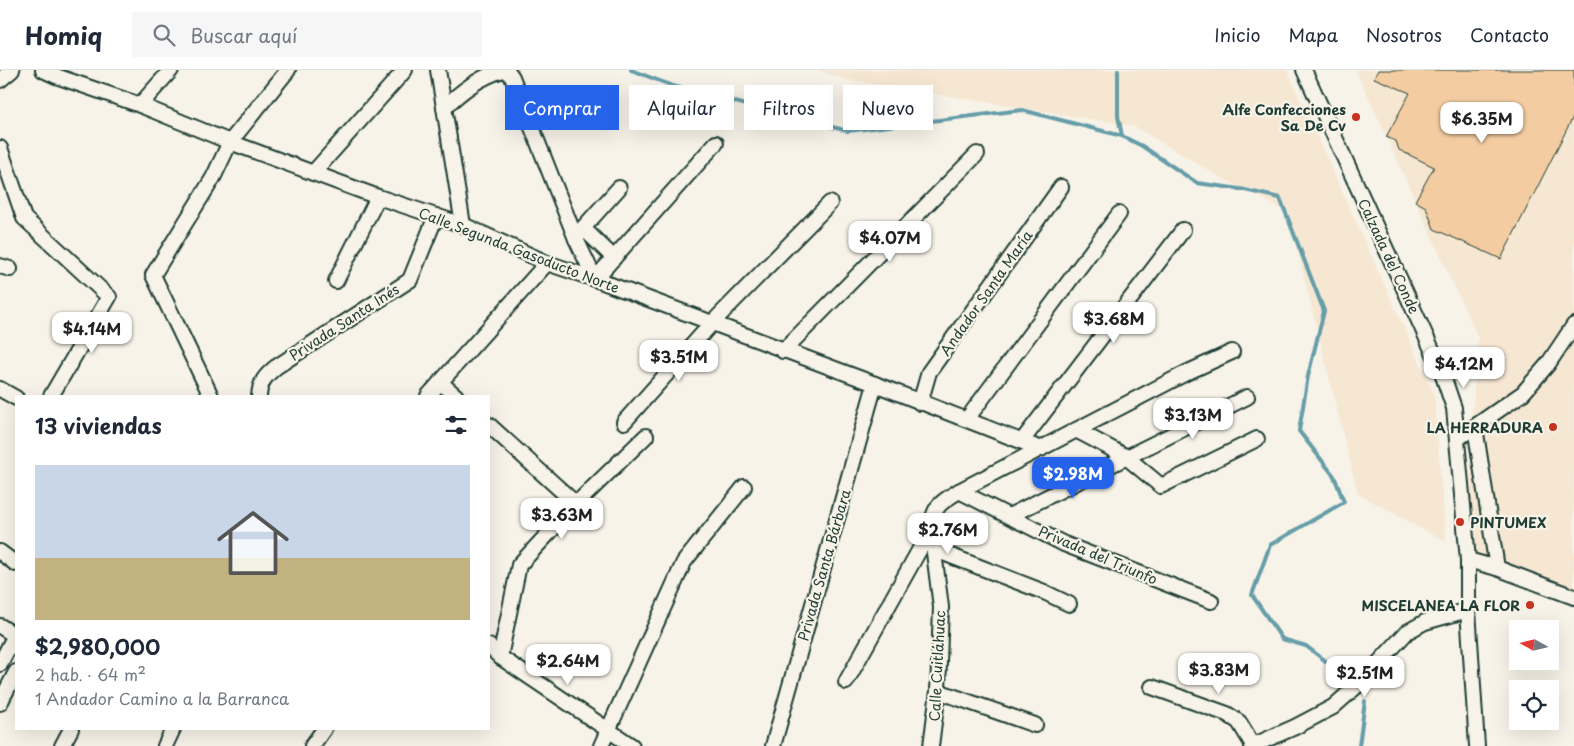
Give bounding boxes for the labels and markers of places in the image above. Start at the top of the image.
place label: Alfe Confecciones Sa De Cv [1222,99,1346,136]
pin: $6.35M [1441,102,1523,144]
marker: Alfe Confecciones Sa De Cv [1350,111,1362,123]
pin: $4.07M [849,220,931,263]
pin: $3.68M [1073,302,1155,344]
pin: $4.14M [51,312,133,354]
pin: $3.51M [638,340,720,382]
pin: $4.12M [1423,346,1505,389]
pin: $3.13M [1152,398,1234,440]
place label: LA HERRADURA [1427,417,1543,438]
marker: LA HERRADURA [1547,421,1559,433]
pin: $2.98M [1032,456,1114,499]
pin: $3.63M [521,498,603,540]
pin: $2.76M [907,512,989,555]
place label: PINTUMEX [1470,512,1547,533]
marker: PINTUMEX [1454,516,1466,528]
place label: MISCELANEA LA FLOR [1362,595,1520,616]
marker: MISCELANEA LA FLOR [1524,599,1536,611]
pin: $2.64M [527,644,609,686]
pin: $3.83M [1178,652,1260,695]
pin: $2.51M [1324,656,1406,698]

